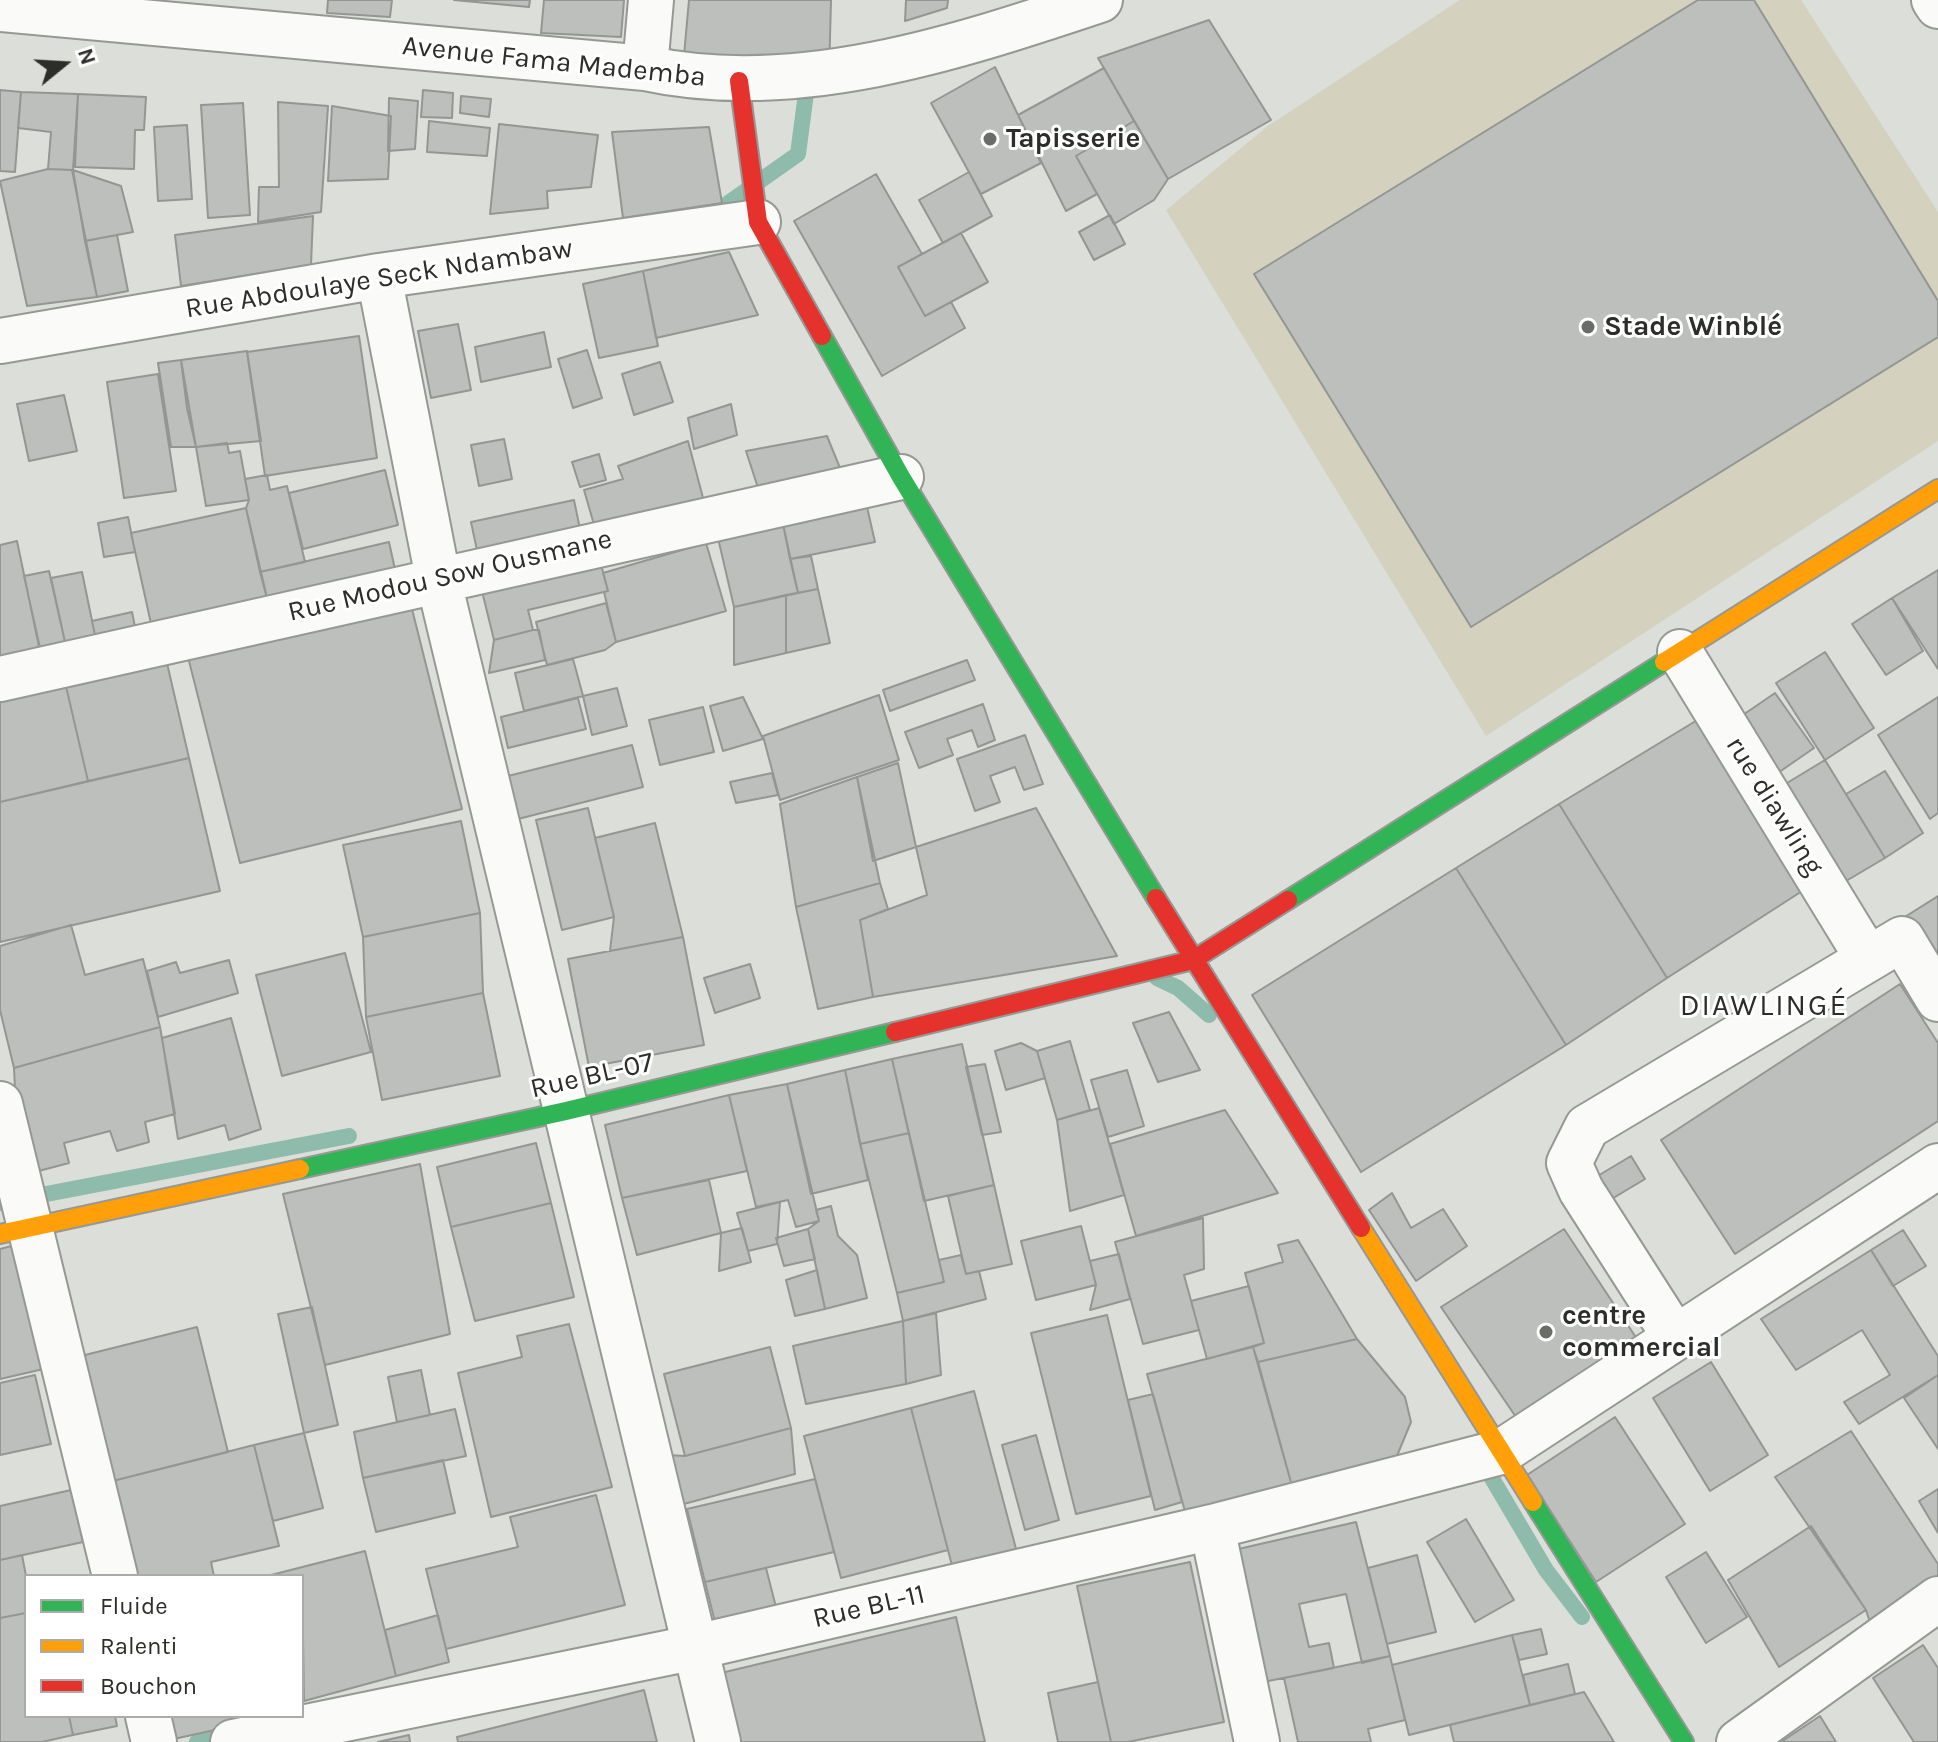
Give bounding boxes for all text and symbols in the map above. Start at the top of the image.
north arrow [24,24,104,104]
street label: Avenue Fama Mademba [401,29,707,95]
text: N [72,45,102,68]
place label: Tapisserie [1006,122,1140,156]
marker: Tapisserie [981,130,999,148]
street label: Rue Abdoulaye Seck Ndambaw [183,232,575,326]
place label: Stade Winblé [1604,310,1782,344]
marker: Stade Winblé [1579,318,1597,336]
street label: Rue Modou Sow Ousmane [285,522,615,630]
street label: rue diawling [1718,730,1830,882]
district label: DIAWLINGÉ [1680,988,1848,1024]
street label: Rue BL-07 [527,1046,657,1106]
place label: centre commercial [1562,1299,1721,1365]
marker: centre commercial [1537,1323,1555,1341]
legend [24,1574,304,1718]
street label: Rue BL-11 [810,1578,928,1636]
text: Fluide [100,1592,168,1620]
text: Ralenti [100,1632,178,1660]
text: Bouchon [100,1672,197,1700]

